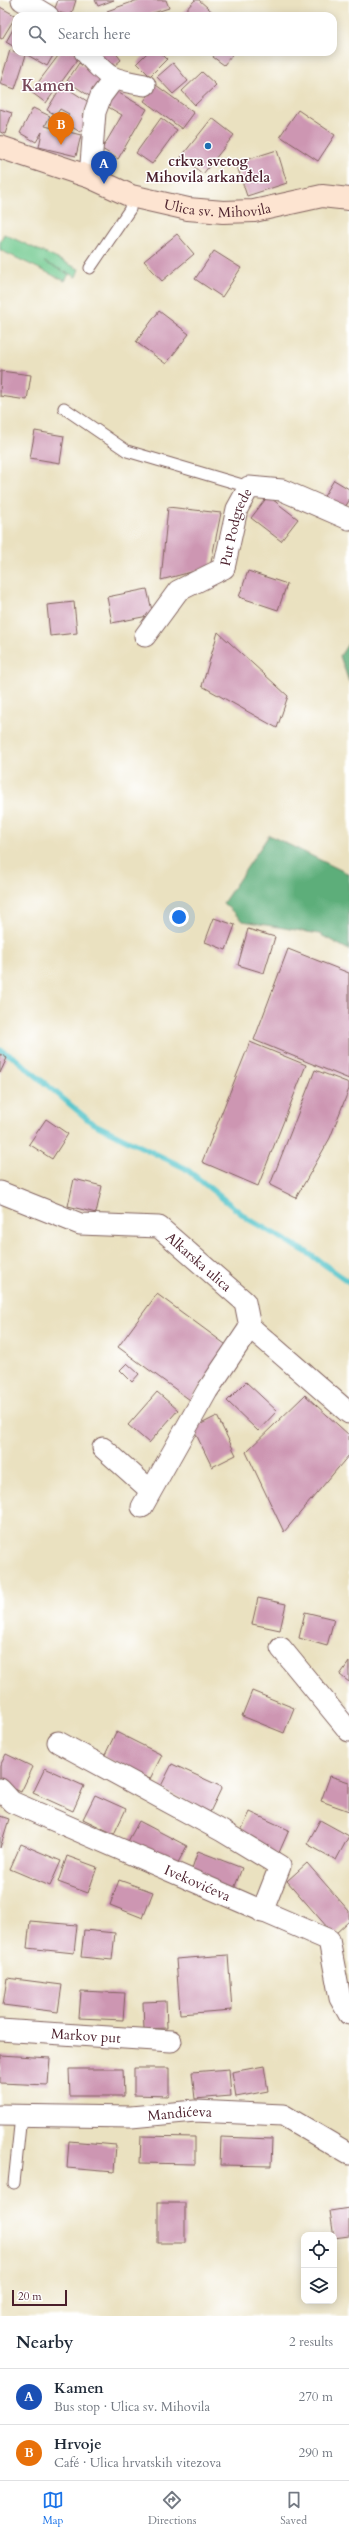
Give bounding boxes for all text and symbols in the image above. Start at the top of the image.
search box [12,12,337,56]
icon: search [26,23,48,45]
text: Search here [58,24,131,44]
district label: Kamen [22,75,75,97]
pin: B [48,112,74,145]
marker: crkva svetog Mihovila arkanđela [203,141,213,151]
pin: A [91,151,117,184]
place label: crkva svetog Mihovila arkanđela [146,152,270,187]
street label: Ulica sv. Mihovila [162,194,273,222]
street label: Put Podgrede [215,485,256,568]
your location [169,907,189,927]
street label: Alkarska ulica [162,1228,236,1296]
street label: Ivekovićeva [161,1860,233,1905]
street label: Markov put [50,2024,122,2047]
street label: Mandićeva [147,2101,212,2125]
map controls [301,2232,337,2304]
button: locate [301,2232,337,2268]
button: layers [301,2268,337,2304]
scale bar [12,2288,67,2307]
text: 20 m [18,2289,42,2304]
text: Nearby [16,2331,73,2354]
text: 2 results [289,2333,333,2351]
text: Kamen [54,2378,104,2398]
text: A [24,2388,34,2406]
text: 270 m [299,2388,333,2406]
text: Bus stop · Ulica sv. Mihovila [54,2398,210,2416]
text: Hrvoje [54,2434,102,2454]
text: B [24,2444,34,2462]
text: 290 m [299,2444,333,2462]
text: Café · Ulica hrvatskih vitezova [54,2454,221,2472]
tab: Map [42,2489,64,2528]
tab: Directions [148,2489,196,2528]
tab: Saved [280,2489,307,2528]

